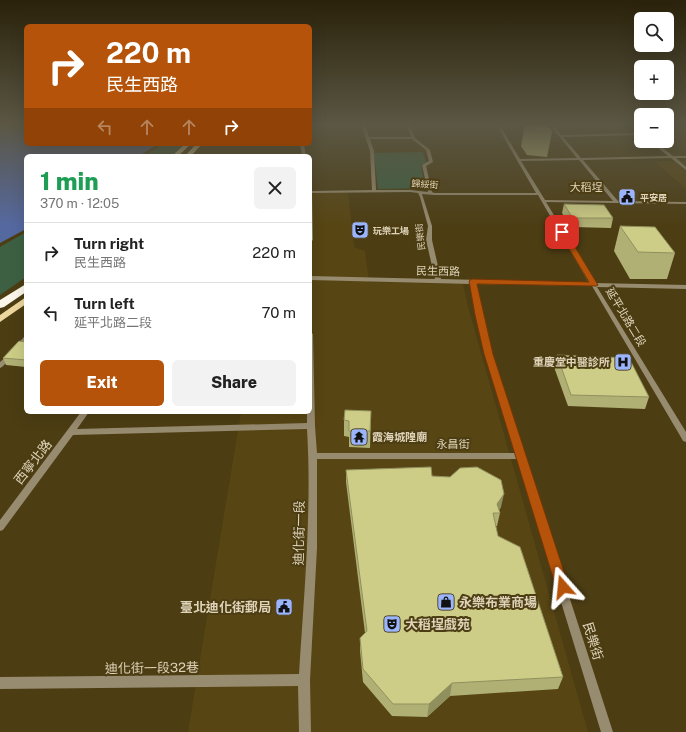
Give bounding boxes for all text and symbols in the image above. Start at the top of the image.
map controls [634,12,674,148]
button: search [634,12,674,52]
text: 220 m [106,36,191,69]
icon: right [40,40,92,92]
button: + [634,60,674,100]
text: 民生西路 [106,74,178,95]
button: − [634,108,674,148]
icon: left [94,116,116,138]
icon: ahead [136,116,158,138]
icon: ahead [178,116,200,138]
icon: right [220,116,242,138]
text: 1 min [40,167,99,195]
button: close [254,167,296,209]
street label: 歸綏街 [411,178,439,190]
district label: 大稻埕 [570,181,603,193]
public building icon: 平安居 [617,187,637,207]
place label: 平安居 [640,192,667,203]
text: 370 m · 12:05 [40,196,119,211]
pin [545,215,579,249]
theatre icon: 玩樂工場 [350,220,370,240]
icon: arrive [551,221,573,243]
street label: 民樂街 [413,223,427,251]
place label: 玩樂工場 [372,225,409,236]
text: Turn right [74,235,144,252]
icon: right [40,242,62,264]
text: 220 m [252,244,296,261]
text: 民生西路 [74,255,126,270]
street label: 民生西路 [416,265,460,277]
street label: 延平北路二段 [604,286,648,348]
text: Turn left [74,295,135,312]
icon: left [40,302,62,324]
text: 70 m [261,304,296,321]
text: 延平北路二段 [74,315,152,330]
hospital icon: 重慶堂中醫診所 [613,352,633,372]
place label: 重慶堂中醫診所 [533,356,610,368]
button: Exit [40,360,164,406]
button: Share [172,360,296,406]
temple icon: 霞海城隍廟 [349,427,369,447]
place label: 霞海城隍廟 [372,431,427,443]
street label: 西寧北路 [11,437,55,487]
street label: 永昌街 [437,438,470,450]
street label: 迪化街一段 [291,500,307,566]
position arrow [542,566,584,608]
shop icon: 永樂布業商場 [436,592,456,612]
place label: 永樂布業商場 [459,595,537,610]
public building icon: 臺北迪化街郵局 [274,597,294,617]
place label: 臺北迪化街郵局 [180,600,271,615]
theatre icon: 大稻埕戲苑 [382,614,402,634]
place label: 大稻埕戲苑 [405,617,470,632]
street label: 民樂街 [580,620,606,662]
street label: 迪化街一段32巷 [105,660,199,676]

